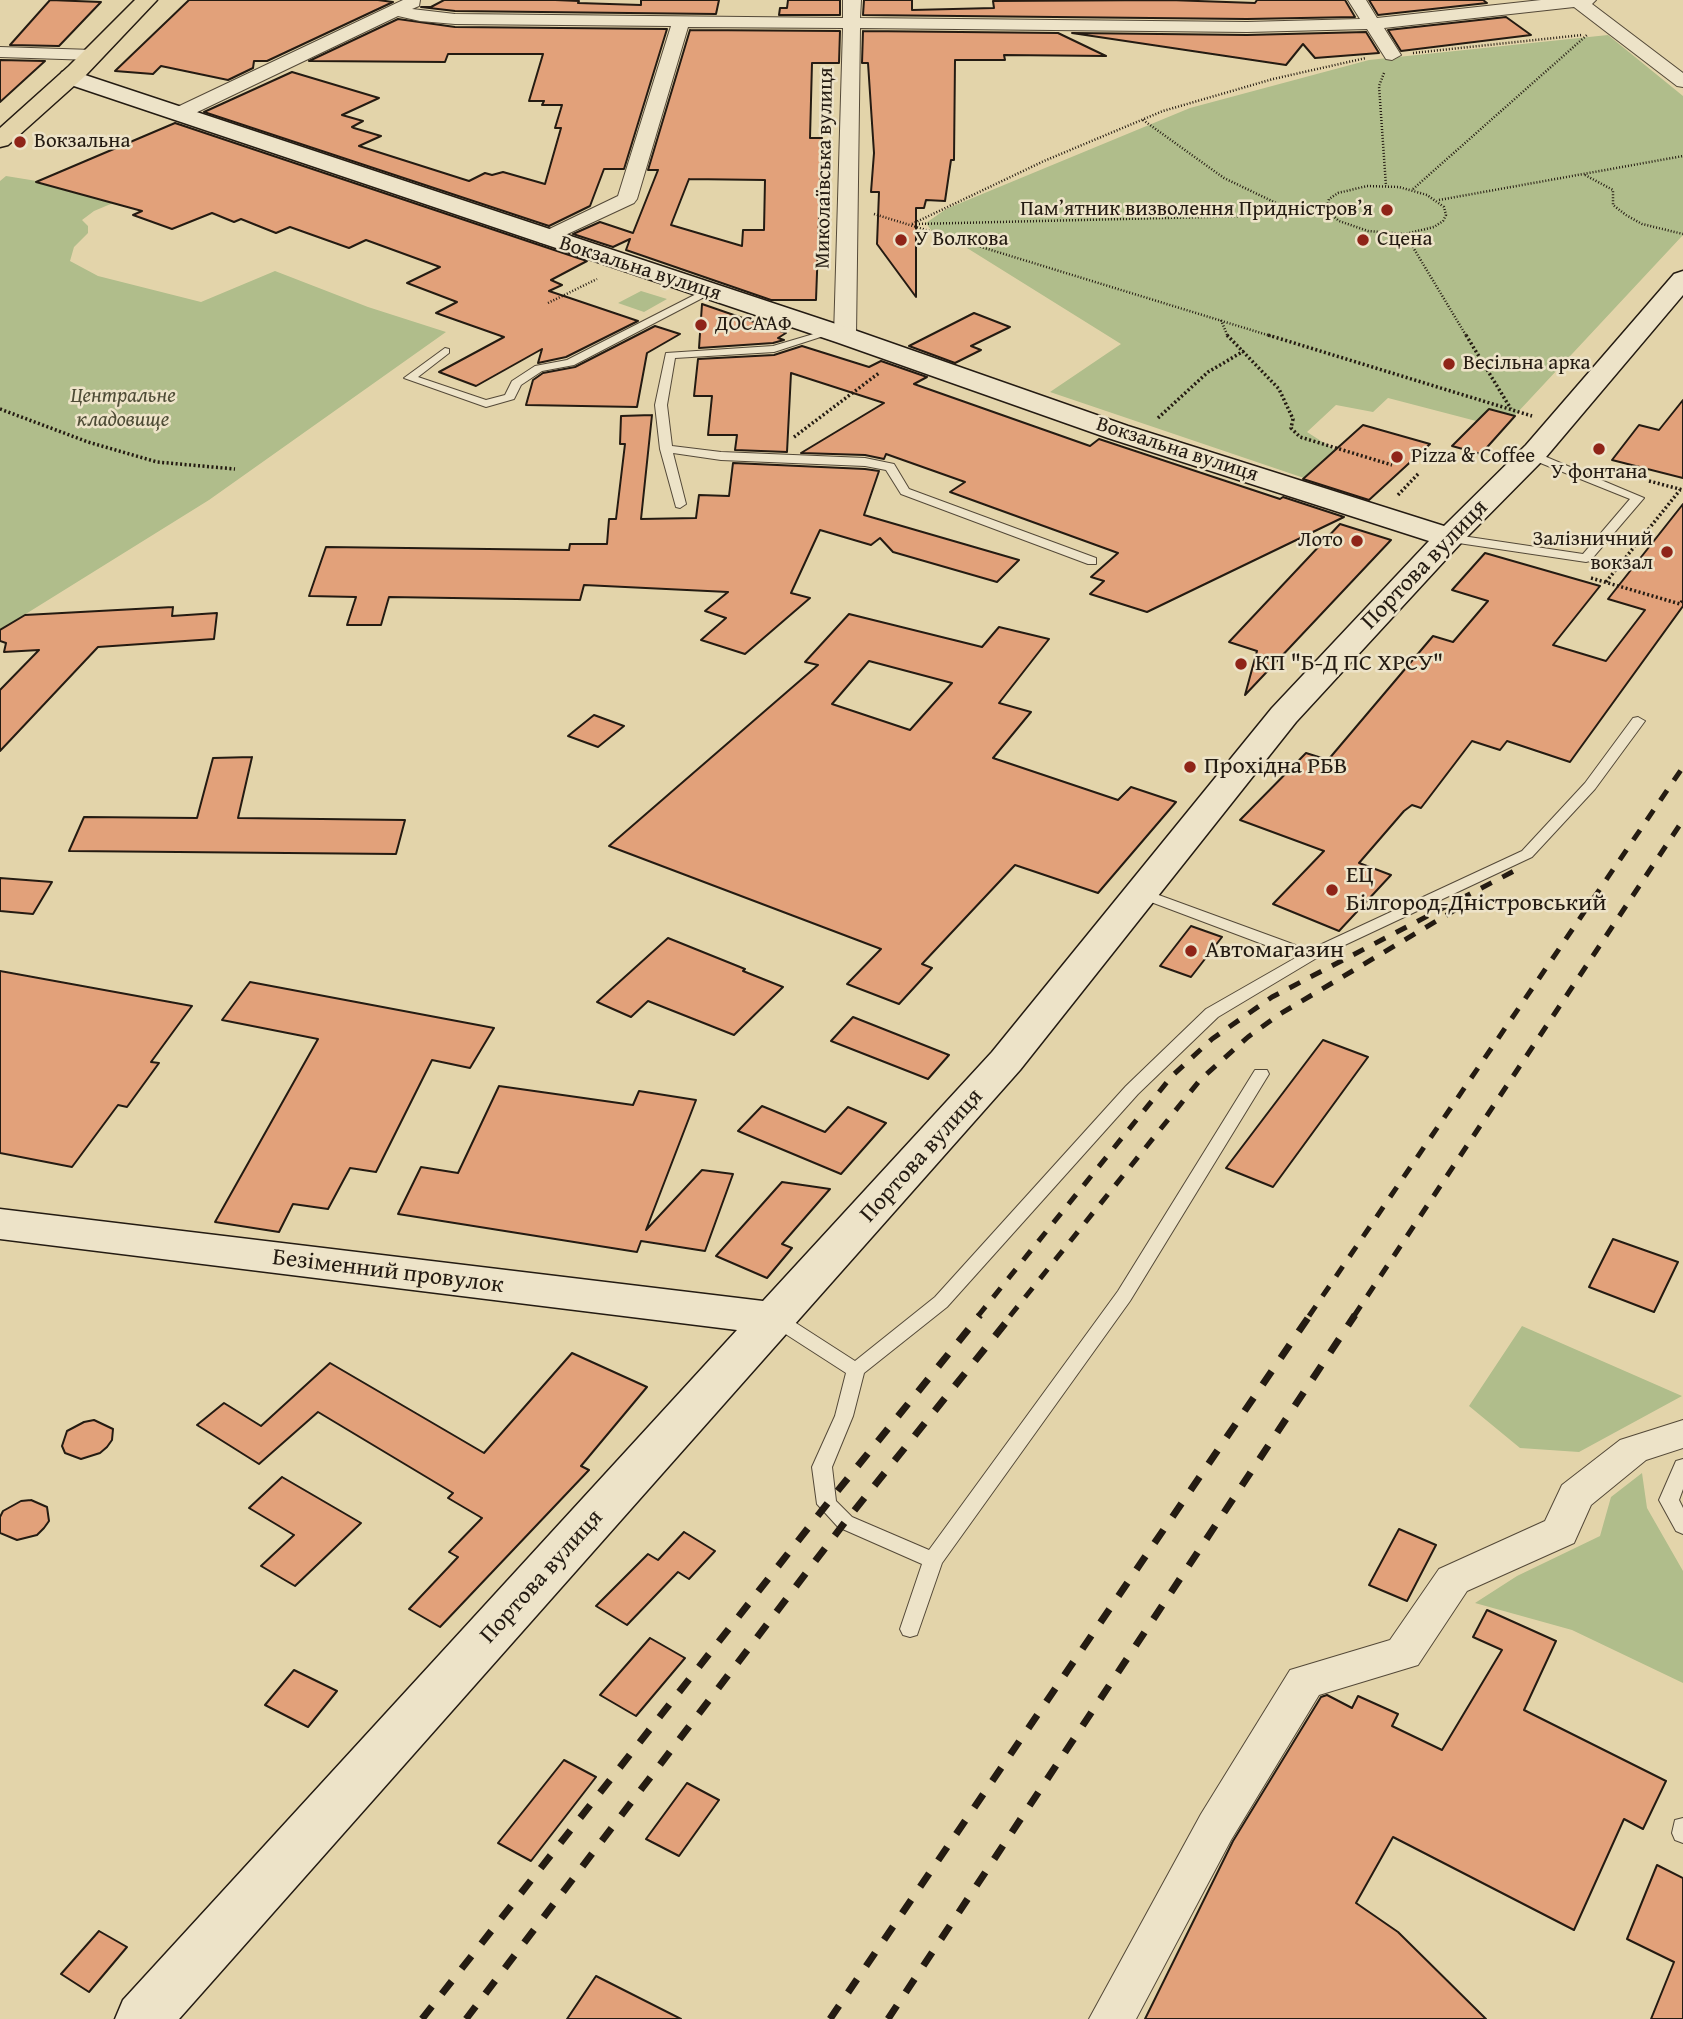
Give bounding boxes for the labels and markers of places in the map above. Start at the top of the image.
place label: Вокзальна [34,129,130,155]
marker: Вокзальна [12,134,28,150]
place label: Пам’ятник визволення Придністров’я [1020,197,1373,223]
marker: Пам’ятник визволення Придністров’я [1379,202,1395,218]
place label: У Волкова [915,227,1009,253]
place label: Сцена [1377,227,1432,253]
marker: У Волкова [893,232,909,248]
marker: Сцена [1355,232,1371,248]
place label: ДОСААФ [715,312,792,338]
marker: ДОСААФ [693,317,709,333]
place label: Весільна арка [1463,351,1591,377]
marker: Весільна арка [1441,356,1457,372]
marker: У фонтана [1591,441,1607,457]
place label: Pizza & Coffee [1411,444,1535,470]
marker: Pizza & Coffee [1389,449,1405,465]
place label: У фонтана [1551,460,1647,486]
place label: Залізничний вокзал [1533,527,1653,577]
place label: Лото [1298,528,1343,554]
marker: Лото [1349,533,1365,549]
marker: Залізничний вокзал [1659,544,1675,560]
place label: КП "Б-Д ПС ХРСУ" [1255,650,1443,678]
marker: КП "Б-Д ПС ХРСУ" [1233,656,1249,672]
place label: Прохідна РБВ [1204,753,1347,781]
marker: Прохідна РБВ [1182,759,1198,775]
place label: ЕЦ Білгород-Дністровський [1346,862,1607,918]
marker: ЕЦ Білгород-Дністровський [1324,882,1340,898]
place label: Автомагазин [1205,937,1344,965]
marker: Автомагазин [1183,943,1199,959]

